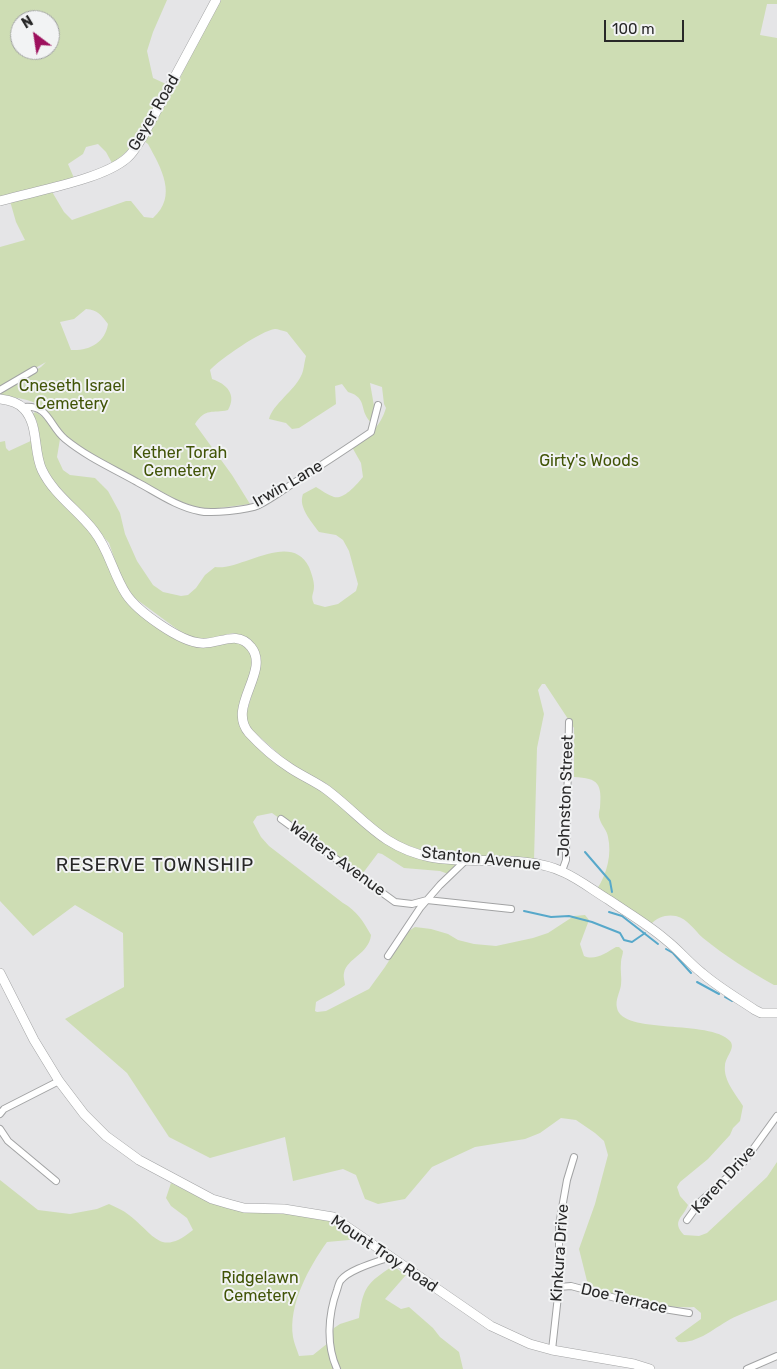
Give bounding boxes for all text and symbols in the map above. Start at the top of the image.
north arrow [10,10,60,60]
scale bar [607,10,687,42]
text: N [19,13,36,32]
text: 100 m [612,20,654,38]
street label: Geyer Road [124,71,184,155]
park label: Cneseth Israel Cemetery [19,376,125,414]
park label: Kether Torah Cemetery [133,443,227,481]
park label: Girty's Woods [539,451,639,471]
street label: Irwin Lane [250,456,326,512]
street label: Johnston Street [554,735,578,857]
street label: Walters Avenue [285,818,389,900]
street label: Stanton Avenue [420,843,542,875]
district label: RESERVE TOWNSHIP [54,855,256,877]
street label: Karen Drive [688,1142,760,1218]
street label: Kinkura Drive [547,1203,573,1303]
street label: Mount Troy Road [327,1211,441,1297]
park label: Ridgelawn Cemetery [221,1268,299,1306]
street label: Doe Terrace [579,1280,669,1318]

